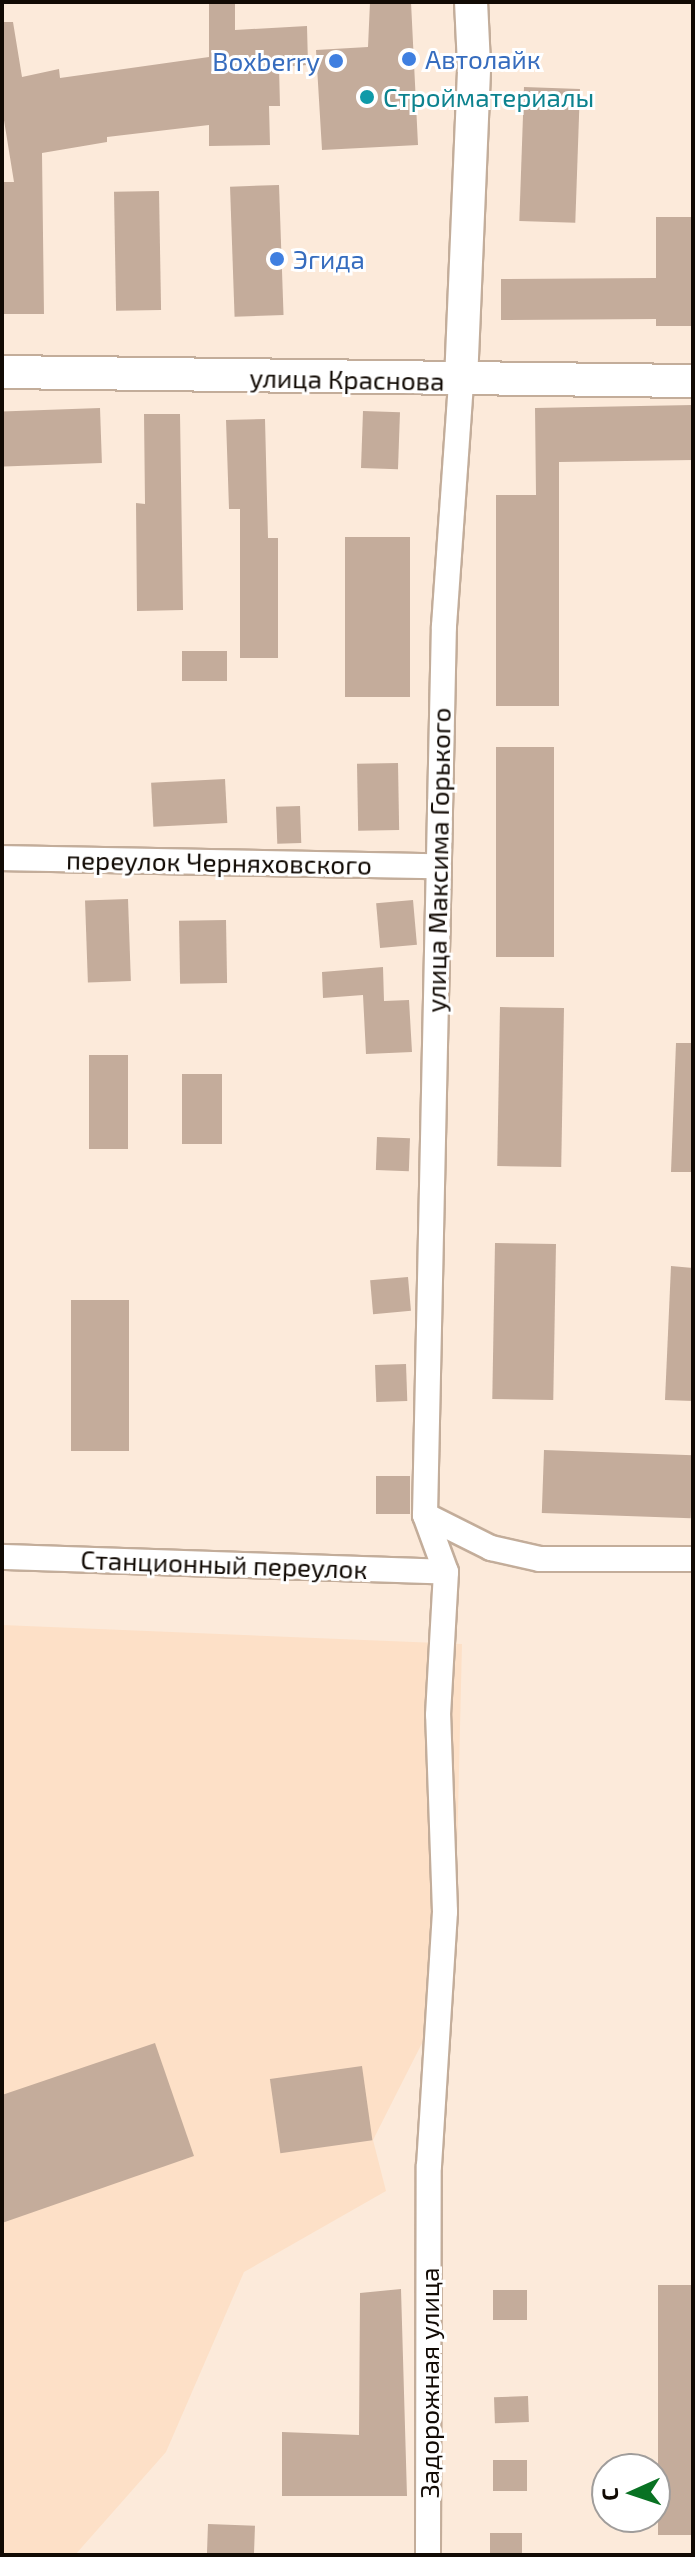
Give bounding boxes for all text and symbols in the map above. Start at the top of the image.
place label: Автолайк [425,43,541,75]
place label: Boxberry [212,45,320,77]
marker: Автолайк [400,50,418,68]
marker: Boxberry [327,52,345,70]
place label: Стройматериалы [383,81,594,113]
marker: Стройматериалы [358,88,376,106]
place label: Эгида [293,243,365,275]
marker: Эгида [268,250,286,268]
street label: улица Краснова [249,362,445,396]
street label: улица Максима Горького [420,707,456,1013]
street label: переулок Черняховского [66,844,372,880]
street label: Станционный переулок [80,1543,368,1585]
street label: Задорожная улица [413,2267,445,2499]
north arrow [591,2453,671,2533]
text: С [596,2487,622,2501]

